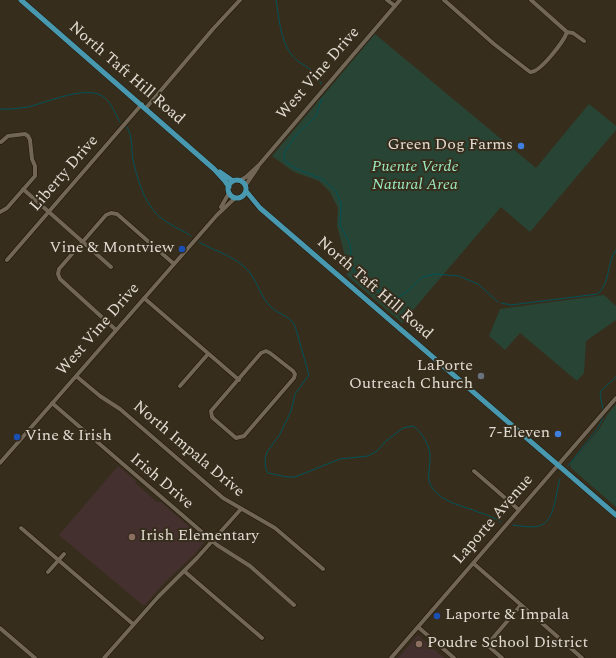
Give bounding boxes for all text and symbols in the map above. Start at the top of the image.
street label: North Taft Hill Road [64,18,188,130]
street label: West Vine Drive [273,24,365,124]
street label: Liberty Drive [27,132,103,216]
place label: Green Dog Farms [387,136,513,156]
marker: Green Dog Farms [516,141,526,151]
park label: Puente Verde Natural Area [371,158,459,196]
street label: North Taft Hill Road [312,233,436,345]
place label: Vine & Montview [50,239,174,259]
marker: Vine & Montview [177,244,187,254]
street label: West Vine Drive [53,280,145,380]
place label: LaPorte Outreach Church [349,357,473,395]
marker: LaPorte Outreach Church [476,371,486,381]
street label: North Impala Drive [128,398,248,502]
place label: 7-Eleven [488,424,550,444]
place label: Vine & Irish [25,427,112,447]
marker: 7-Eleven [553,429,563,439]
marker: Vine & Irish [12,432,22,442]
street label: Irish Drive [125,450,197,514]
street label: Laporte Avenue [450,471,538,569]
place label: Irish Elementary [140,527,259,547]
marker: Irish Elementary [127,532,137,542]
place label: Laporte & Impala [445,606,569,626]
marker: Laporte & Impala [432,611,442,621]
place label: Poudre School District [427,634,588,654]
marker: Poudre School District [414,639,424,649]

